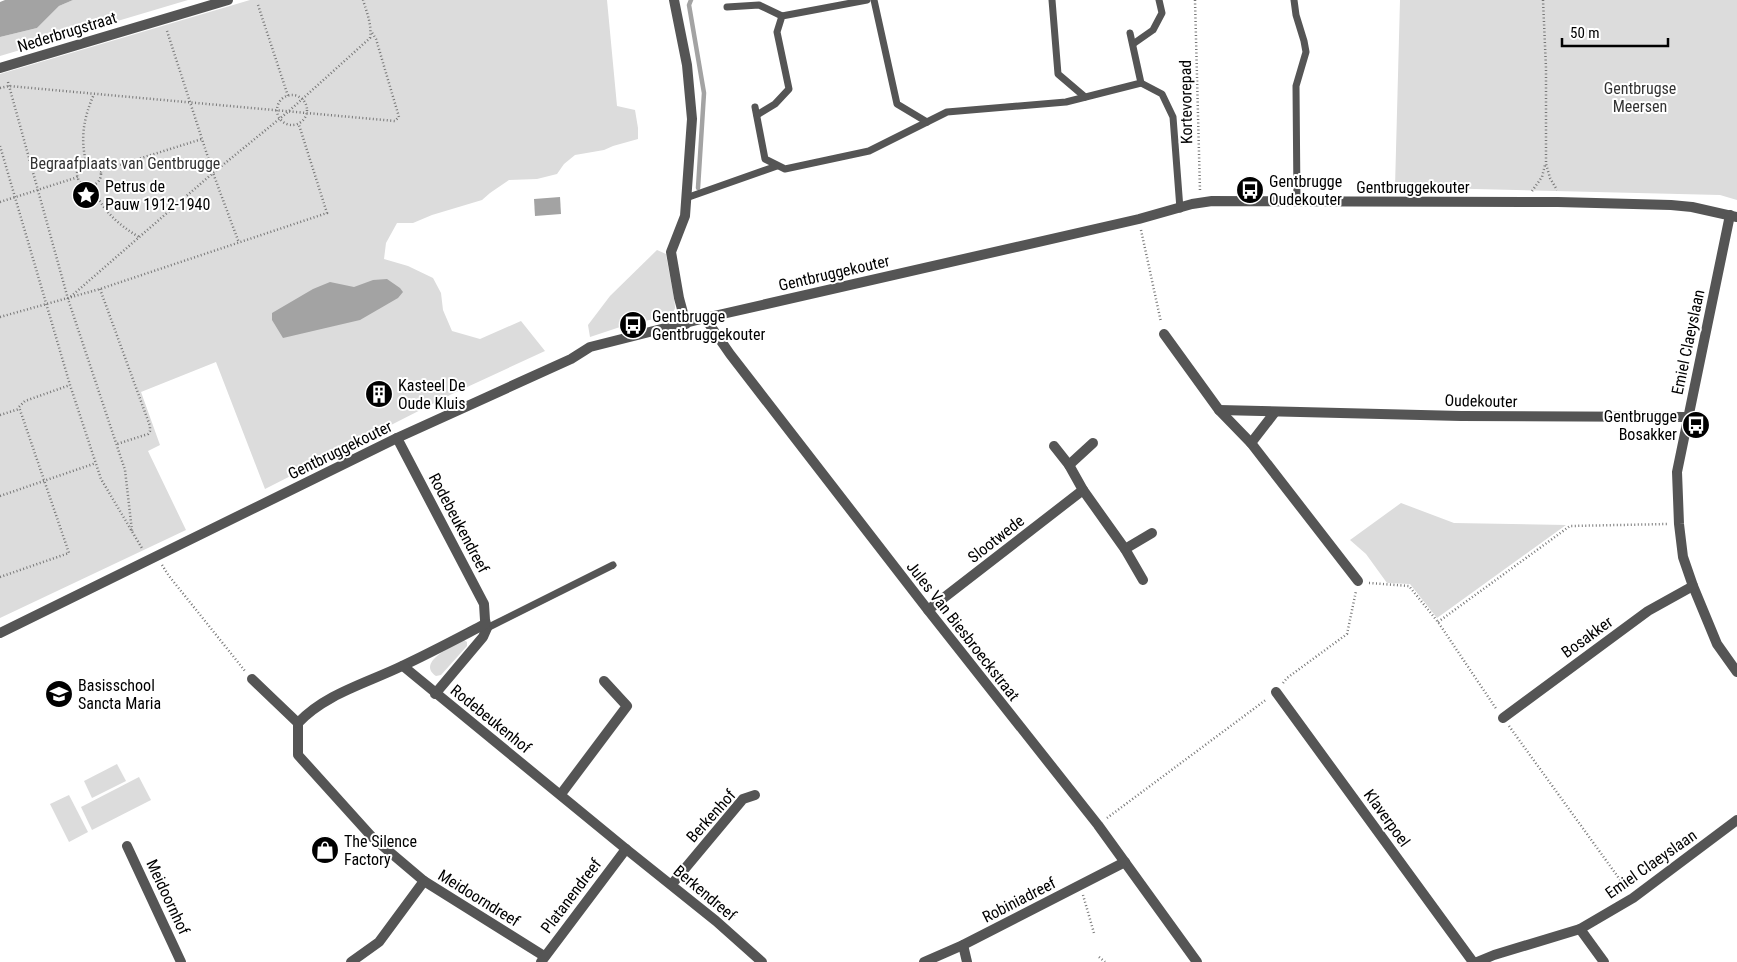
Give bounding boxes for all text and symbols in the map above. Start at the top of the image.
street label: Nederbrugstraat [15,8,119,56]
scale bar [1562,15,1668,47]
text: 50 m [1570,24,1600,42]
street label: Kortevorepad [1176,60,1196,144]
park label: Gentbrugse Meersen [1604,79,1676,116]
park label: Begraafplaats van Gentbrugge [30,154,220,173]
place label: Gentbrugge Oudekouter [1269,172,1342,209]
bus stop icon: Gentbrugge Oudekouter [1235,175,1265,205]
place label: Petrus de Pauw 1912-1940 [105,177,210,214]
street label: Gentbruggekouter [1356,178,1470,197]
place icon: Petrus de Pauw 1912-1940 [71,180,101,210]
street label: Gentbruggekouter [777,251,891,295]
street label: Emiel Claeyslaan [1668,288,1708,396]
place label: Gentbrugge Gentbruggekouter [652,307,765,344]
bus stop icon: Gentbrugge Gentbruggekouter [618,310,648,340]
place label: Kasteel De Oude Kluis [398,376,466,413]
building icon: Kasteel De Oude Kluis [364,379,394,409]
street label: Oudekouter [1444,391,1518,411]
place label: Gentbrugge Bosakker [1604,407,1677,444]
bus stop icon: Gentbrugge Bosakker [1681,410,1711,440]
street label: Gentbruggekouter [285,417,395,483]
street label: Rodebeukendreef [425,470,493,576]
street label: Slootwede [964,511,1028,567]
street label: Jules Van Biesbroeckstraat [903,557,1024,705]
street label: Bosakker [1558,612,1616,662]
place label: Basisschool Sancta Maria [78,676,161,713]
school or university icon: Basisschool Sancta Maria [44,679,74,709]
street label: Rodebeukenhof [447,681,535,757]
street label: Berkenhof [682,786,740,846]
street label: Klaverpoel [1360,786,1414,850]
street label: Emiel Claeyslaan [1602,826,1700,902]
place label: The Silence Factory [344,832,417,869]
shop icon: The Silence Factory [310,835,340,865]
street label: Platanendreef [537,855,605,937]
street label: Meidoornhof [142,856,194,938]
street label: Berkendreef [670,861,740,925]
street label: Meidoorndreef [435,865,523,931]
street label: Robiniadreef [979,873,1059,927]

